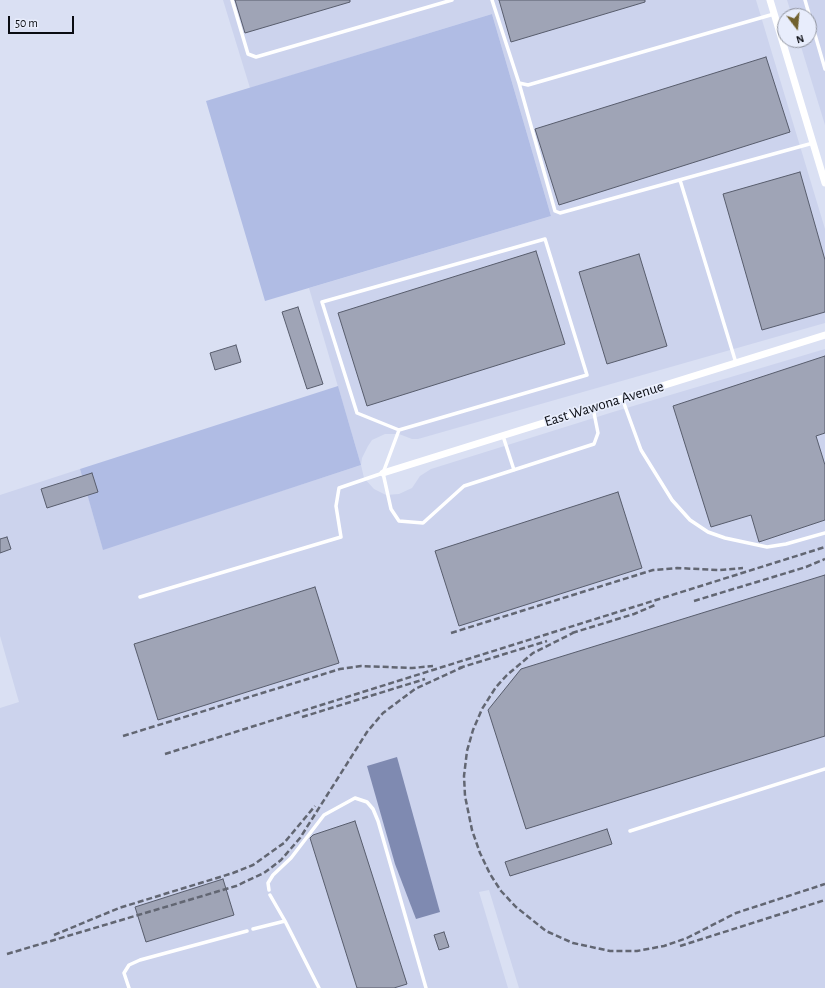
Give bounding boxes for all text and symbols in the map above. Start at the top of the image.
scale bar [10,8,76,34]
north arrow [777,8,817,48]
text: 50 m [15,17,38,29]
text: N [795,33,805,45]
street label: East Wawona Avenue [542,377,666,431]

